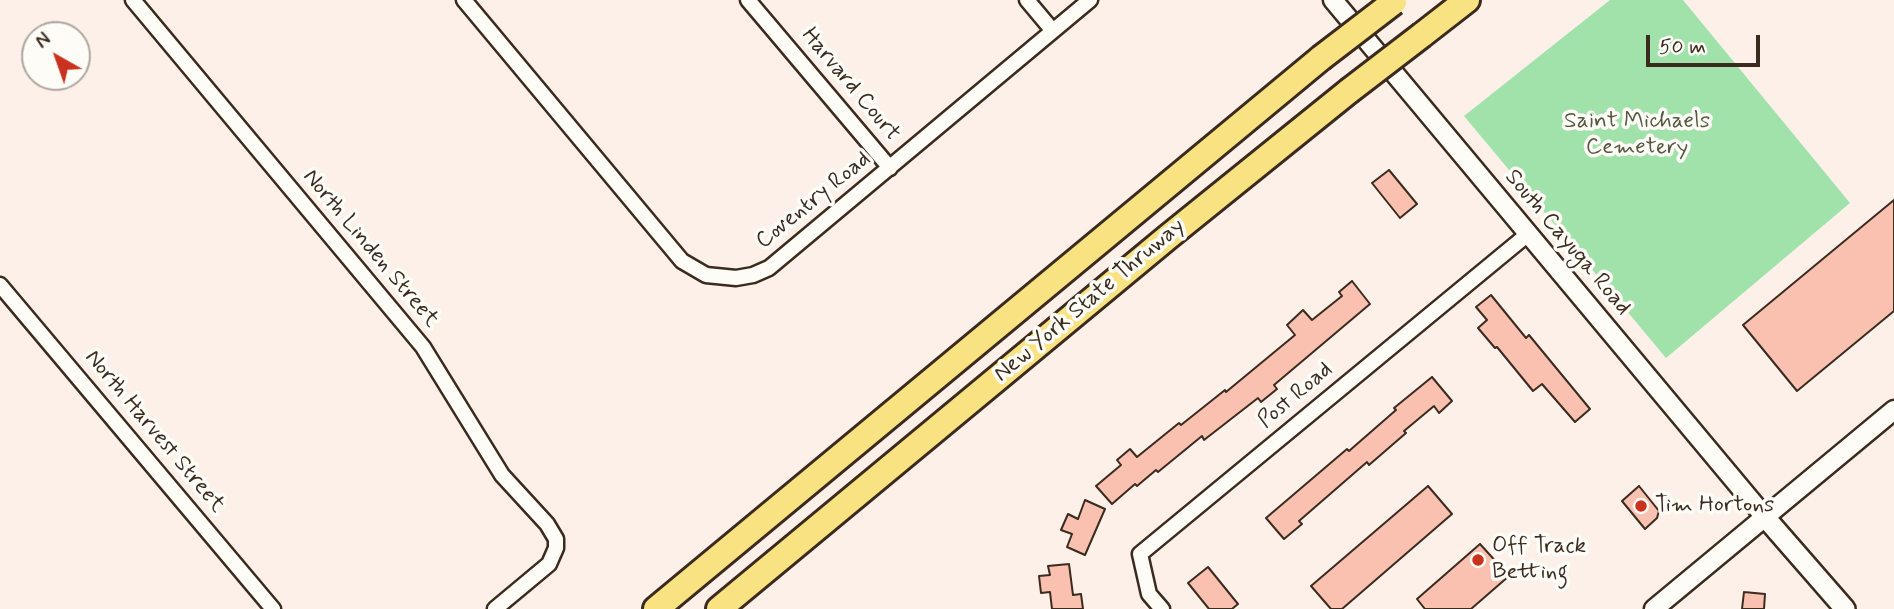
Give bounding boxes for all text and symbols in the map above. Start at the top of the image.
north arrow [21,21,91,91]
scale bar [1649,21,1763,65]
street label: Harvard Court [795,23,905,147]
text: N [31,27,56,55]
text: 50 m [1659,33,1706,61]
park label: Saint Michaels Cemetery [1564,108,1710,162]
street label: Coventry Road [751,146,877,256]
street label: North Linden Street [296,164,444,334]
street label: South Cayuga Road [1498,164,1636,322]
street label: New York State Thruway [989,213,1191,389]
street label: North Harvest Street [78,345,230,519]
street label: Post Road [1253,357,1339,435]
place label: Tim Hortons [1655,492,1774,520]
marker: Tim Hortons [1633,498,1649,514]
place label: Off Track Betting [1492,533,1586,587]
marker: Off Track Betting [1470,552,1486,568]

